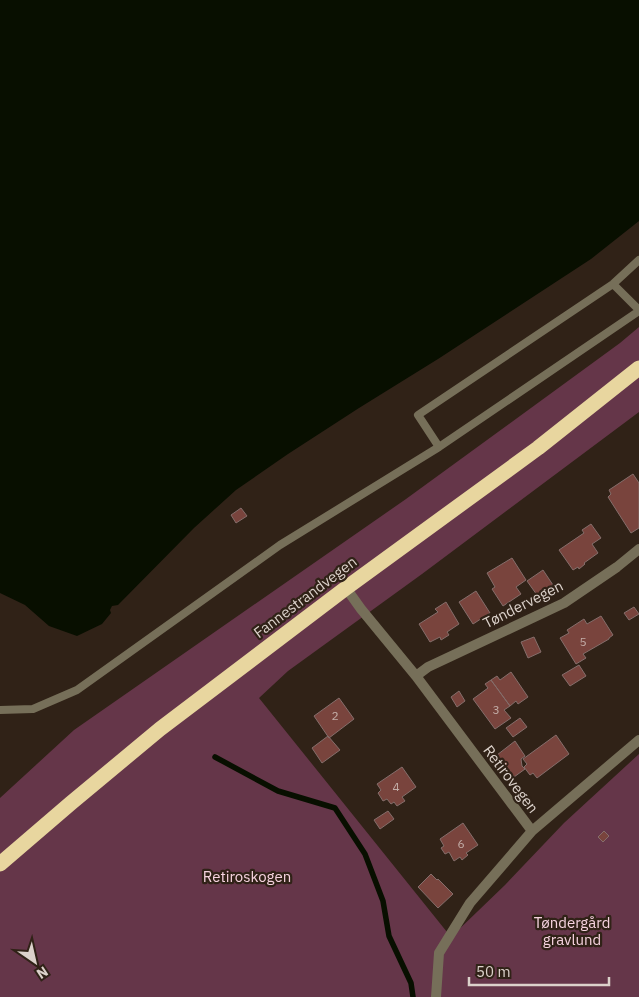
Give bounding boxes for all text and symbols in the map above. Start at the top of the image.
street label: Fannestrandvegen [250,552,360,642]
street label: Tøndervegen [480,576,566,632]
house number: 5 [579,634,587,649]
house number: 3 [492,702,500,717]
house number: 2 [331,708,339,723]
street label: Retirovegen [479,741,543,817]
house number: 4 [392,779,400,794]
house number: 6 [457,836,465,851]
park label: Retiroskogen [203,867,291,886]
park label: Tøndergård gravlund [534,913,610,949]
north arrow [10,937,60,987]
scale bar [469,954,609,986]
text: N [33,962,52,983]
text: 50 m [476,962,511,981]

